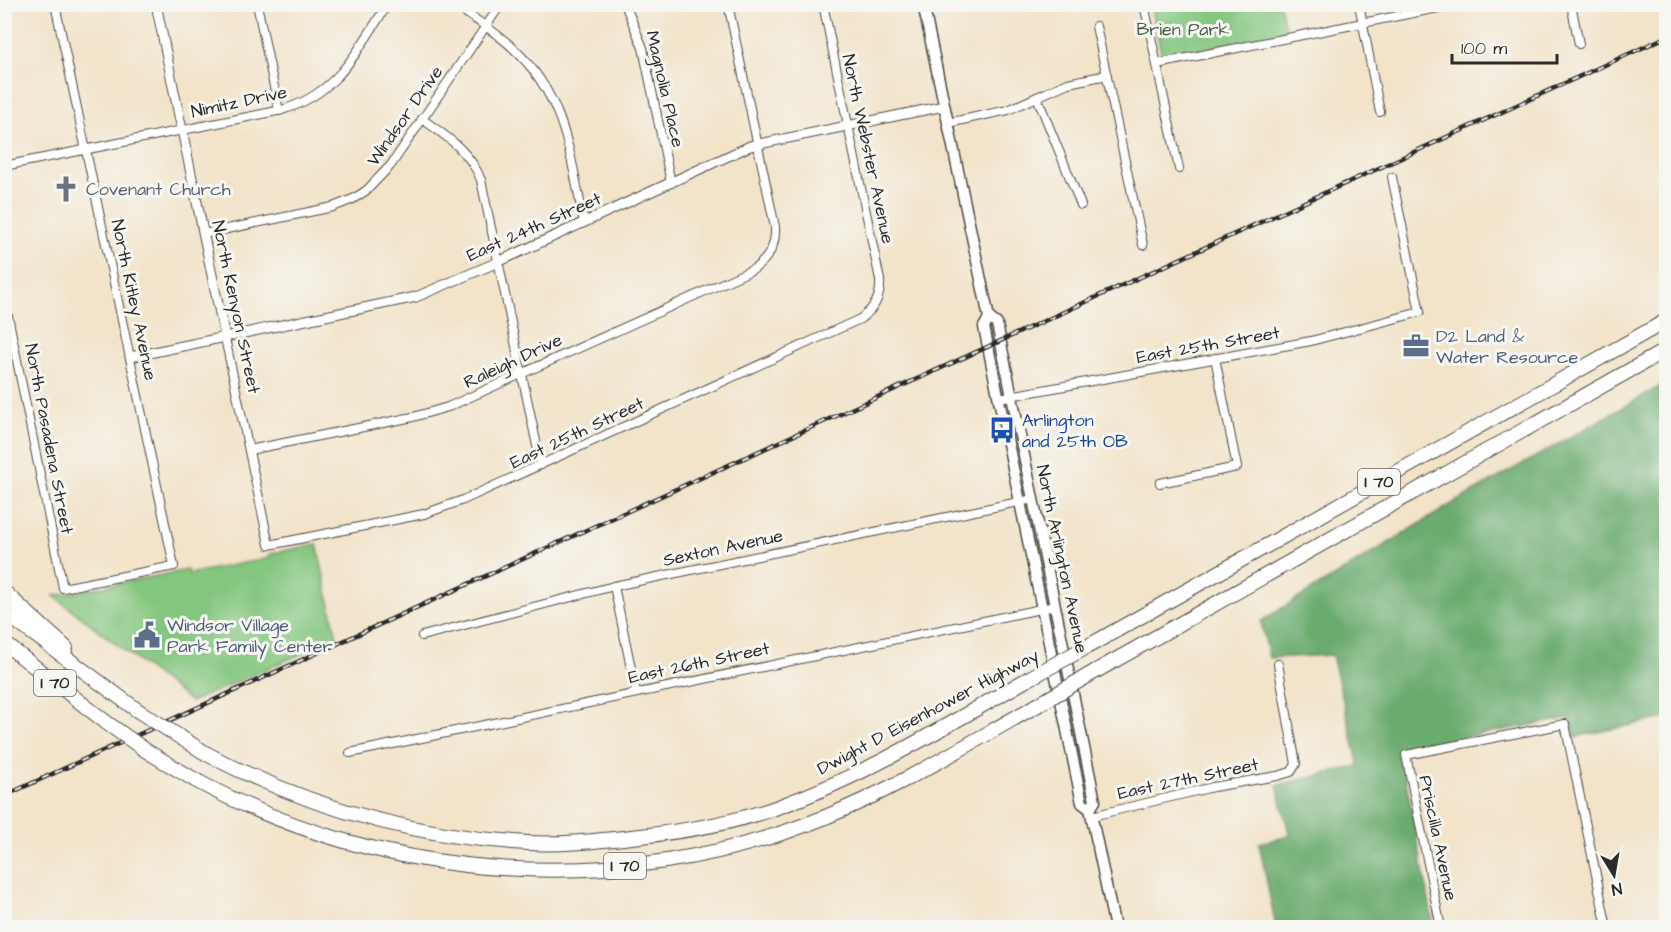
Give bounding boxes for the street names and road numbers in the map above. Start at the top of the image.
street label: Magnolia Place [638,28,691,150]
street label: North Webster Avenue [836,52,900,246]
street label: Windsor Drive [361,60,449,171]
street label: Nimitz Drive [189,80,290,124]
street label: East 24th Street [463,186,606,268]
street label: North Kitley Avenue [104,217,163,383]
street label: North Kenyon Street [204,218,267,397]
street label: East 25th Street [1134,320,1282,370]
street label: Raleigh Drive [460,327,567,396]
street label: North Pasadena Street [18,342,80,537]
street label: East 25th Street [506,391,649,475]
street label: North Arlington Avenue [1029,462,1094,656]
road number: I 70 [1358,469,1400,495]
street label: Sexton Avenue [661,523,785,573]
street label: East 26th Street [626,636,773,690]
street label: Dwight D Eisenhower Highway [813,643,1044,782]
road number: I 70 [34,670,76,696]
street label: East 27th Street [1115,752,1262,806]
street label: Priscilla Avenue [1412,773,1464,903]
road number: I 70 [604,853,646,879]

